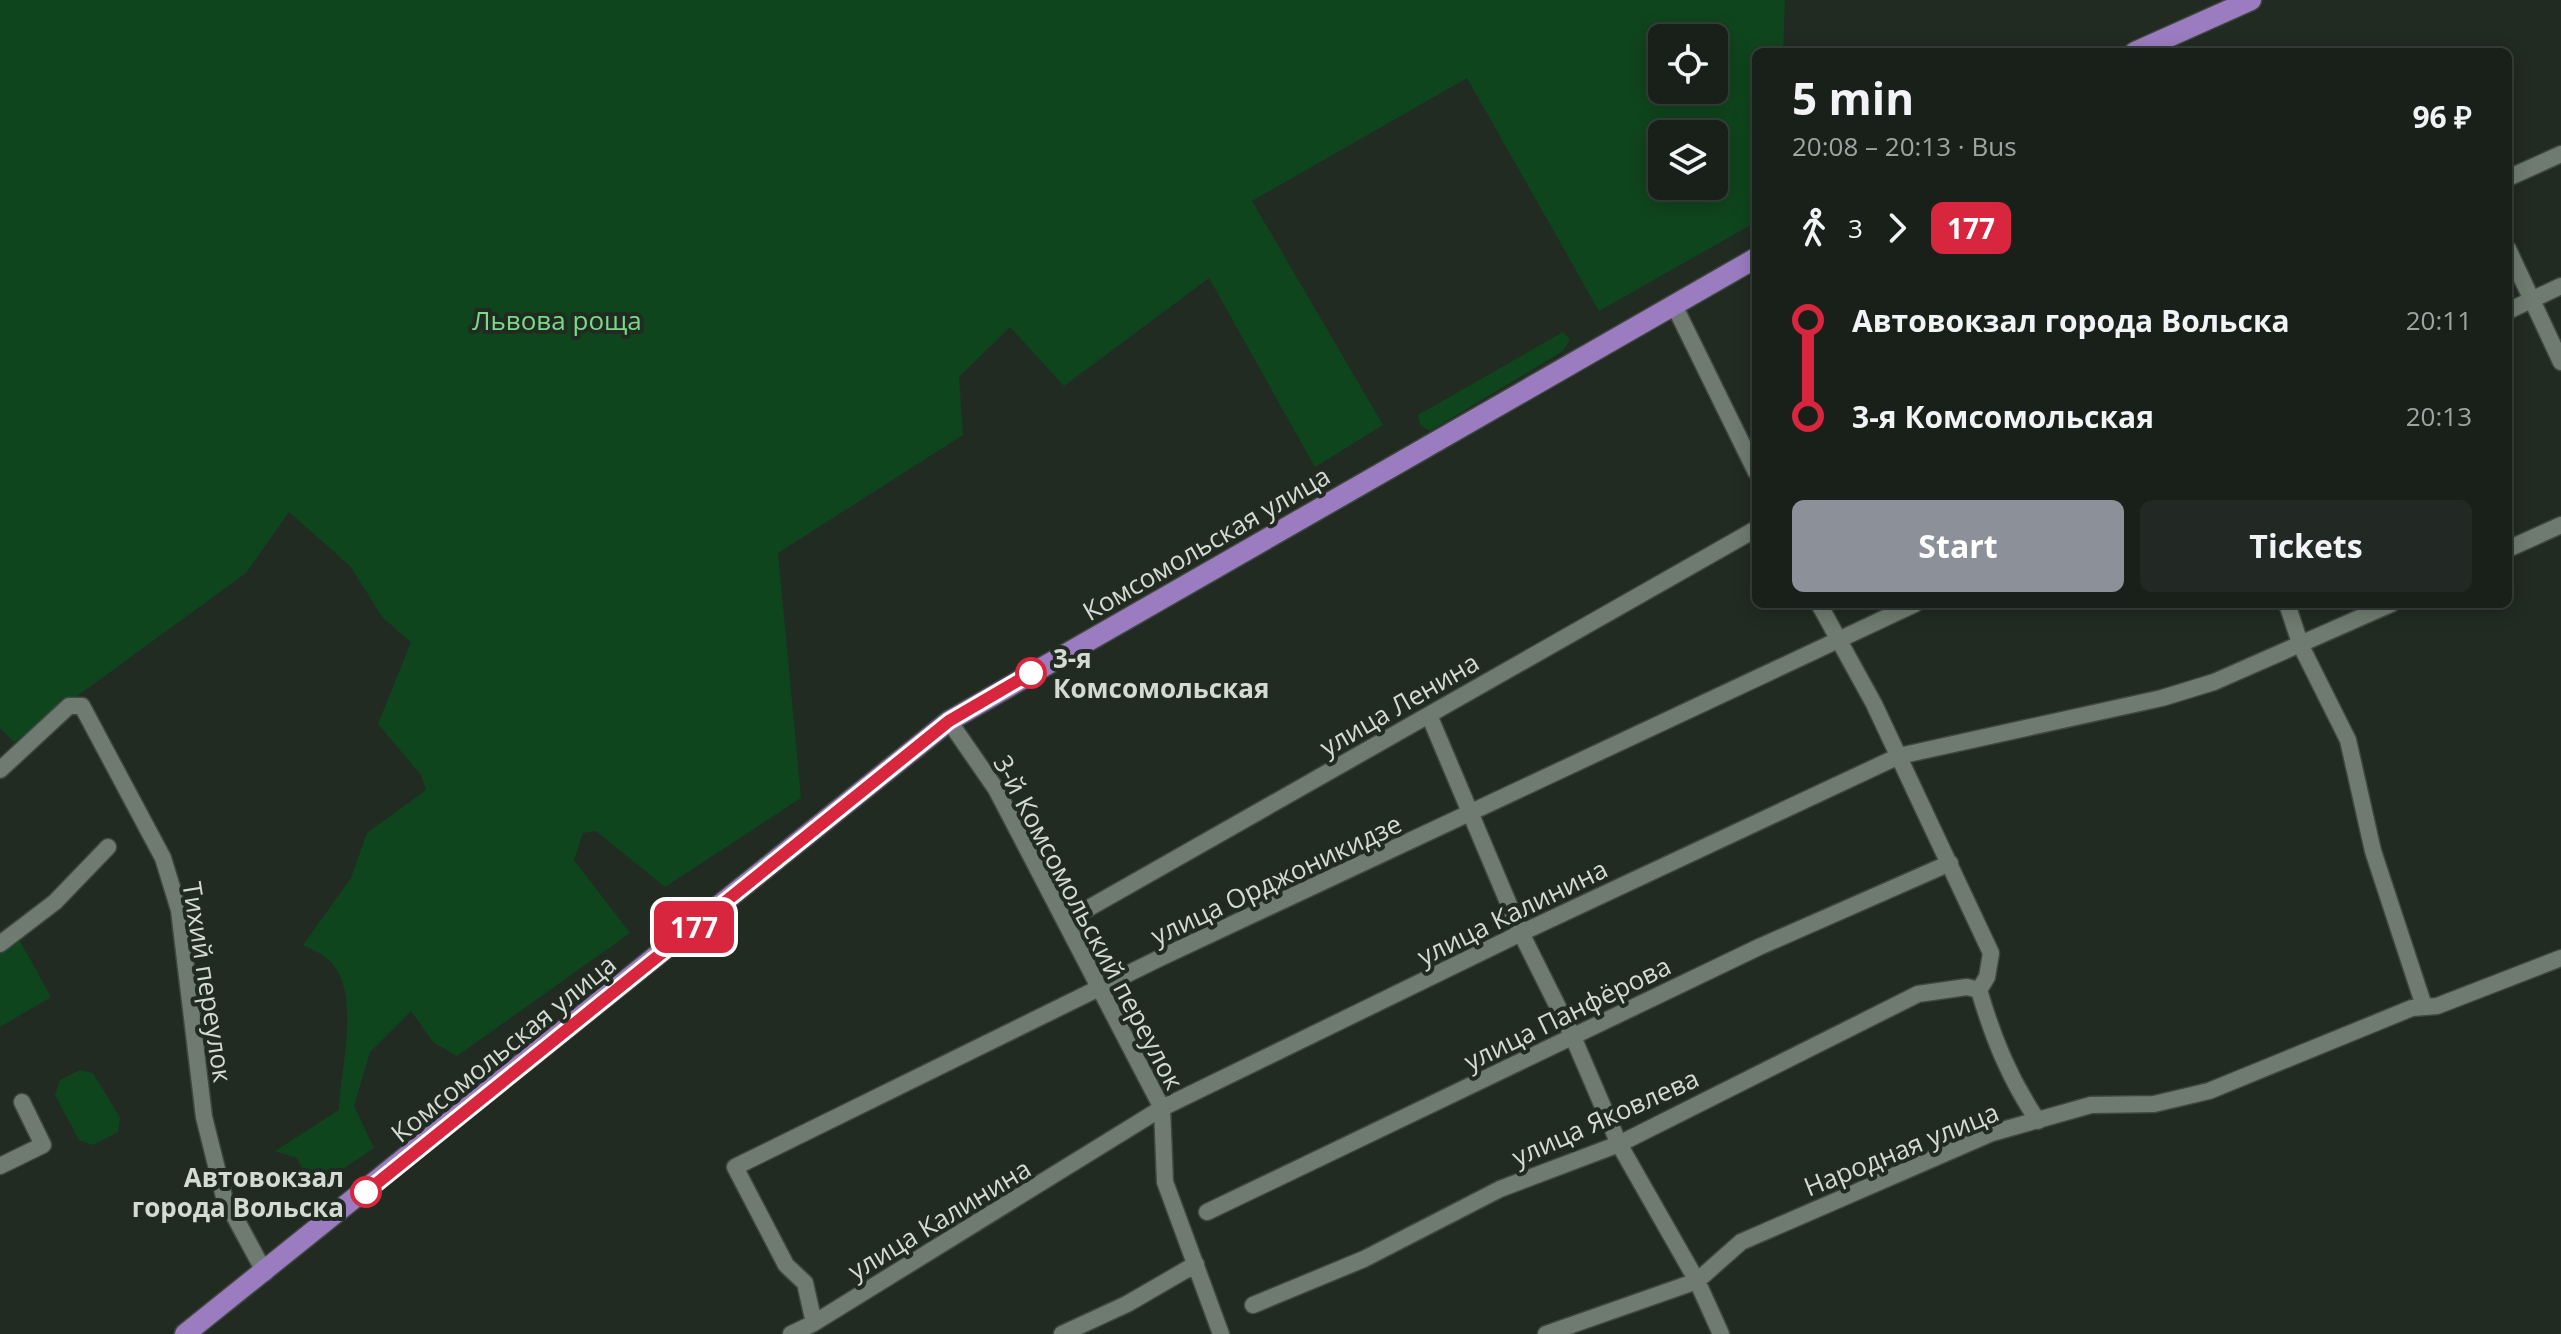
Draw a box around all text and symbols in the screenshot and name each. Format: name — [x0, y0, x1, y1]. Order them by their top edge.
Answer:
map controls — [1648, 24, 1728, 200]
button: locate — [1648, 24, 1728, 104]
text: 5 min — [1792, 68, 1914, 128]
text: 96 ₽ — [2412, 96, 2472, 137]
button: layers — [1648, 120, 1728, 200]
text: 20:08 – 20:13 · Bus — [1792, 128, 2017, 164]
icon: walk — [1792, 206, 1836, 250]
icon: forward — [1875, 206, 1919, 250]
text: 177 — [1947, 209, 1995, 247]
text: 3 — [1848, 210, 1863, 246]
text: Автовокзал города Вольска — [1852, 300, 2290, 341]
park label: Львова роща — [472, 302, 642, 338]
text: 20:11 — [2406, 302, 2472, 338]
text: 3-я Комсомольская — [1852, 396, 2154, 437]
text: 20:13 — [2406, 398, 2472, 434]
street label: Комсомольская улица — [1076, 457, 1336, 629]
button: Start — [1792, 500, 2124, 592]
button: Tickets — [2140, 500, 2472, 592]
place label: 3-я Комсомольская — [1053, 640, 1269, 706]
street label: улица Ленина — [1313, 644, 1485, 764]
marker: 3-я Комсомольская — [1016, 658, 1046, 688]
street label: 3-й Комсомольский переулок — [985, 748, 1193, 1096]
street label: улица Орджоникидзе — [1145, 805, 1407, 953]
street label: улица Калинина — [1411, 850, 1613, 974]
street label: Тихий переулок — [174, 879, 242, 1085]
line badge: 177 — [648, 901, 740, 953]
text: 177 — [670, 908, 718, 946]
street label: Комсомольская улица — [383, 946, 623, 1150]
street label: улица Панфёрова — [1458, 947, 1676, 1079]
street label: улица Яковлева — [1506, 1060, 1704, 1174]
street label: Народная улица — [1798, 1093, 2004, 1205]
street label: улица Калинина — [841, 1150, 1037, 1288]
place label: Автовокзал города Вольска — [132, 1159, 344, 1225]
marker: Автовокзал города Вольска — [351, 1177, 381, 1207]

